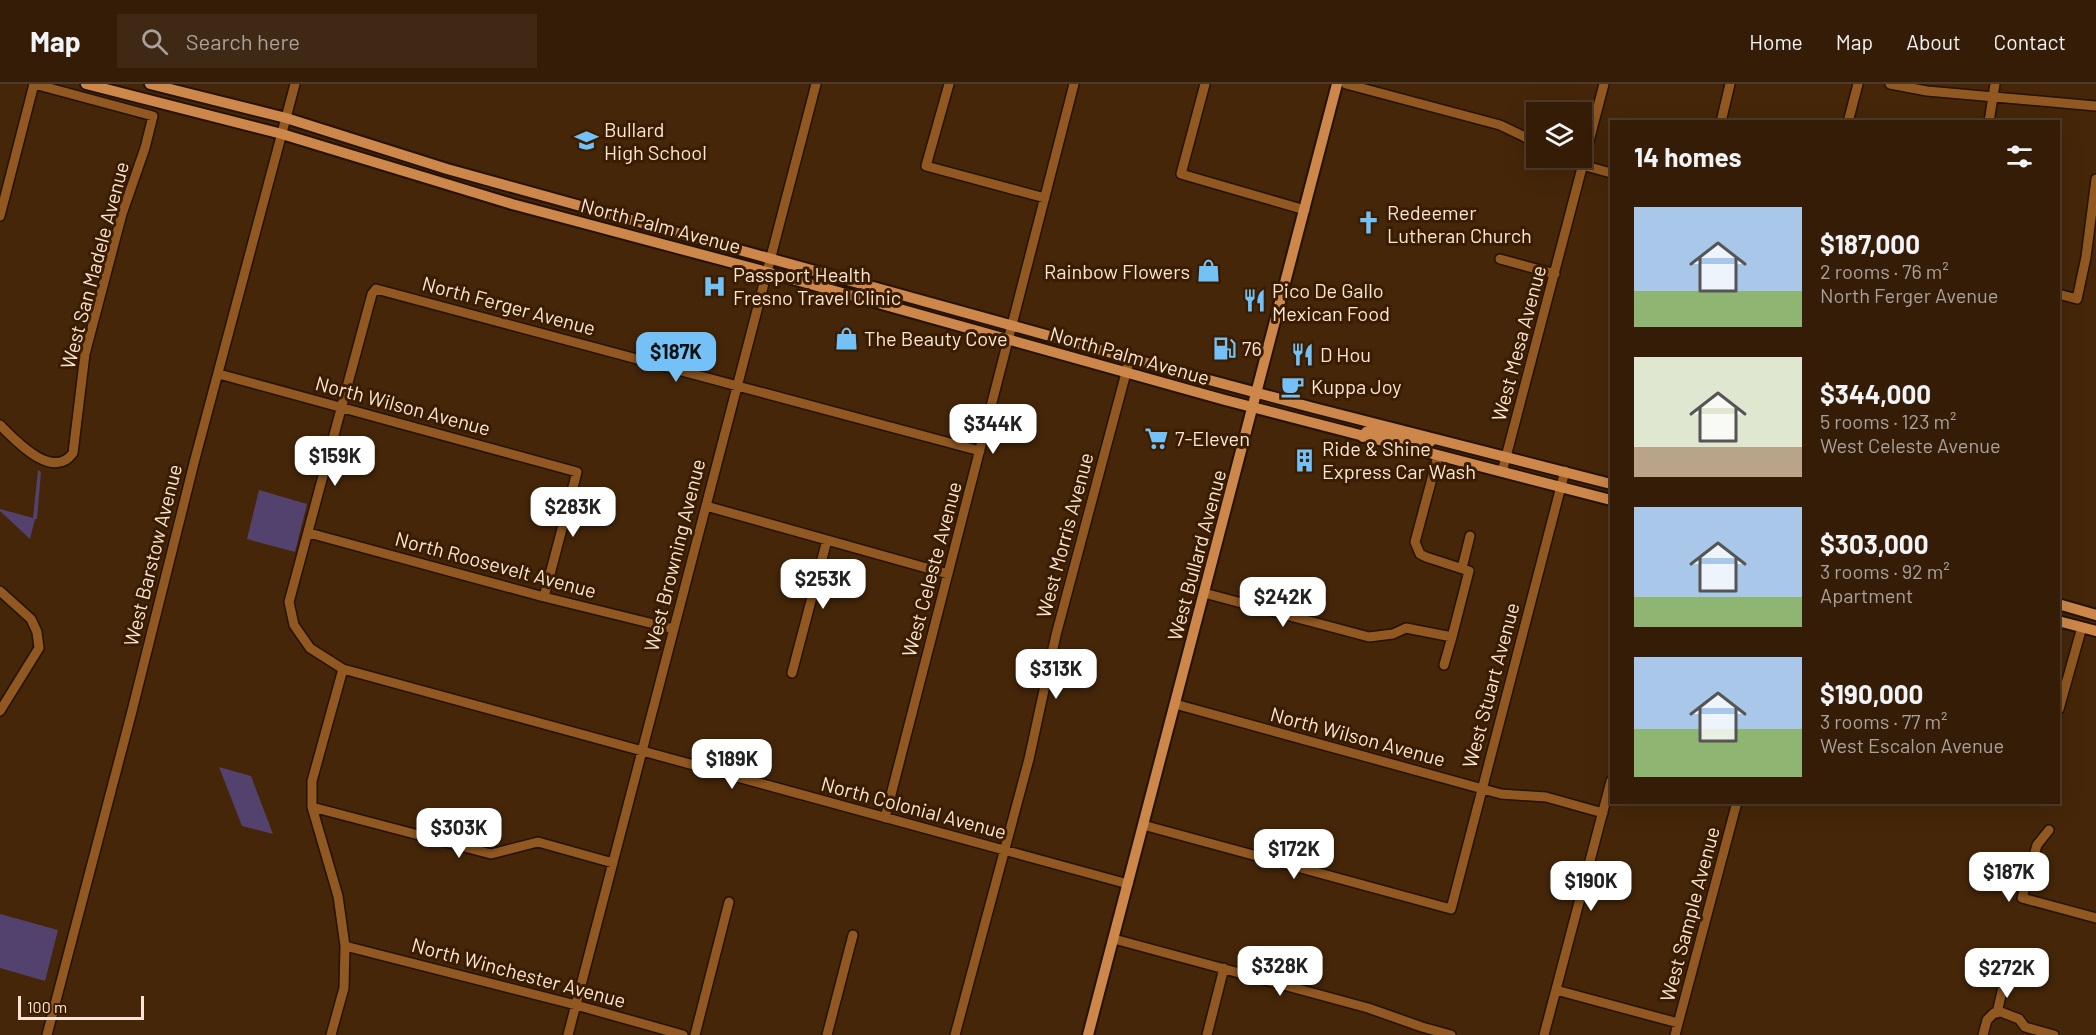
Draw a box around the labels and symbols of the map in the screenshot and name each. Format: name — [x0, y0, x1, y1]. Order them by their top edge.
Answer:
place label: Bullard High School — [604, 117, 707, 164]
school or university icon: Bullard High School — [573, 127, 599, 153]
street label: West San Madele Avenue — [55, 159, 133, 371]
street label: North Palm Avenue — [578, 192, 744, 258]
place label: Redeemer Lutheran Church — [1387, 200, 1532, 247]
church icon: Redeemer Lutheran Church — [1356, 210, 1382, 236]
shop icon: Rainbow Flowers — [1195, 258, 1221, 284]
place label: Rainbow Flowers — [1044, 259, 1190, 283]
place label: Passport Health Fresno Travel Clinic — [733, 262, 901, 309]
street label: West Mesa Avenue — [1486, 263, 1550, 423]
street label: North Ferger Avenue — [420, 270, 598, 340]
hospital icon: Passport Health Fresno Travel Clinic — [702, 273, 728, 299]
place label: Pico De Gallo Mexican Food — [1272, 278, 1390, 325]
restaurant icon: Pico De Gallo Mexican Food — [1241, 288, 1267, 314]
street label: North Palm Avenue — [1048, 321, 1212, 389]
shop icon: The Beauty Cove — [833, 325, 859, 351]
place label: The Beauty Cove — [864, 326, 1008, 350]
pin: $187K — [634, 332, 718, 383]
fuel station icon: 76 — [1211, 335, 1237, 361]
place label: 76 — [1242, 336, 1262, 360]
restaurant icon: D Hou — [1289, 341, 1315, 367]
place label: D Hou — [1320, 342, 1371, 366]
street label: North Wilson Avenue — [313, 370, 493, 440]
cafe icon: Kuppa Joy — [1280, 373, 1306, 399]
place label: Kuppa Joy — [1311, 374, 1402, 398]
pin: $344K — [951, 404, 1035, 455]
supermarket icon: 7-Eleven — [1144, 425, 1170, 451]
place label: 7-Eleven — [1175, 426, 1250, 450]
pin: $159K — [293, 436, 377, 487]
place label: Ride & Shine Express Car Wash — [1322, 436, 1476, 483]
building icon: Ride & Shine Express Car Wash — [1291, 447, 1317, 473]
street label: West Morris Avenue — [1030, 450, 1098, 620]
street label: West Browning Avenue — [638, 456, 710, 654]
street label: West Barstow Avenue — [118, 461, 186, 649]
street label: West Bullard Avenue — [1162, 467, 1230, 643]
street label: West Celeste Avenue — [896, 479, 966, 659]
pin: $283K — [531, 487, 615, 538]
street label: North Roosevelt Avenue — [393, 526, 599, 602]
pin: $253K — [781, 559, 865, 610]
pin: $242K — [1241, 577, 1325, 628]
street label: West Stuart Avenue — [1456, 600, 1524, 770]
pin: $313K — [1014, 649, 1098, 700]
street label: North Wilson Avenue — [1268, 701, 1448, 771]
pin: $189K — [690, 739, 774, 790]
street label: North Colonial Avenue — [819, 771, 1009, 843]
pin: $303K — [417, 808, 501, 859]
street label: West Sample Avenue — [1654, 824, 1724, 1004]
pin: $172K — [1252, 829, 1336, 880]
pin: $187K — [1967, 852, 2051, 903]
pin: $190K — [1549, 861, 1633, 912]
street label: North Winchester Avenue — [409, 932, 629, 1012]
pin: $328K — [1238, 946, 1322, 997]
pin: $272K — [1965, 948, 2049, 999]
scale bar — [18, 993, 144, 1020]

